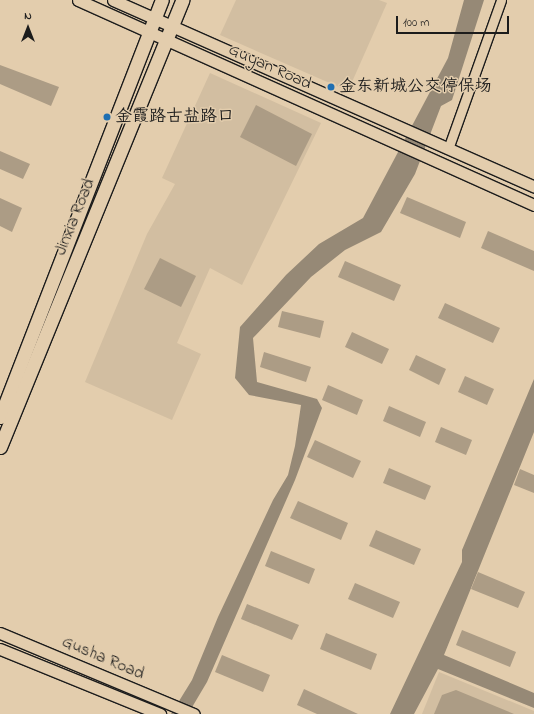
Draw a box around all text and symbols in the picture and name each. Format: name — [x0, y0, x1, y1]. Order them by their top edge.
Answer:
north arrow — [8, 8, 48, 48]
text: N — [24, 8, 32, 24]
scale bar — [398, 8, 511, 34]
text: 100 m — [403, 14, 430, 32]
street label: Guyan Road — [225, 40, 315, 94]
place label: 金东新城公交停保场 — [339, 77, 492, 97]
marker: 金东新城公交停保场 — [326, 82, 336, 92]
place label: 金霞路古盐路口 — [115, 107, 234, 127]
marker: 金霞路古盐路口 — [102, 112, 112, 122]
street label: Jinxia Road — [50, 176, 100, 258]
street label: Gusha Road — [59, 632, 147, 684]

